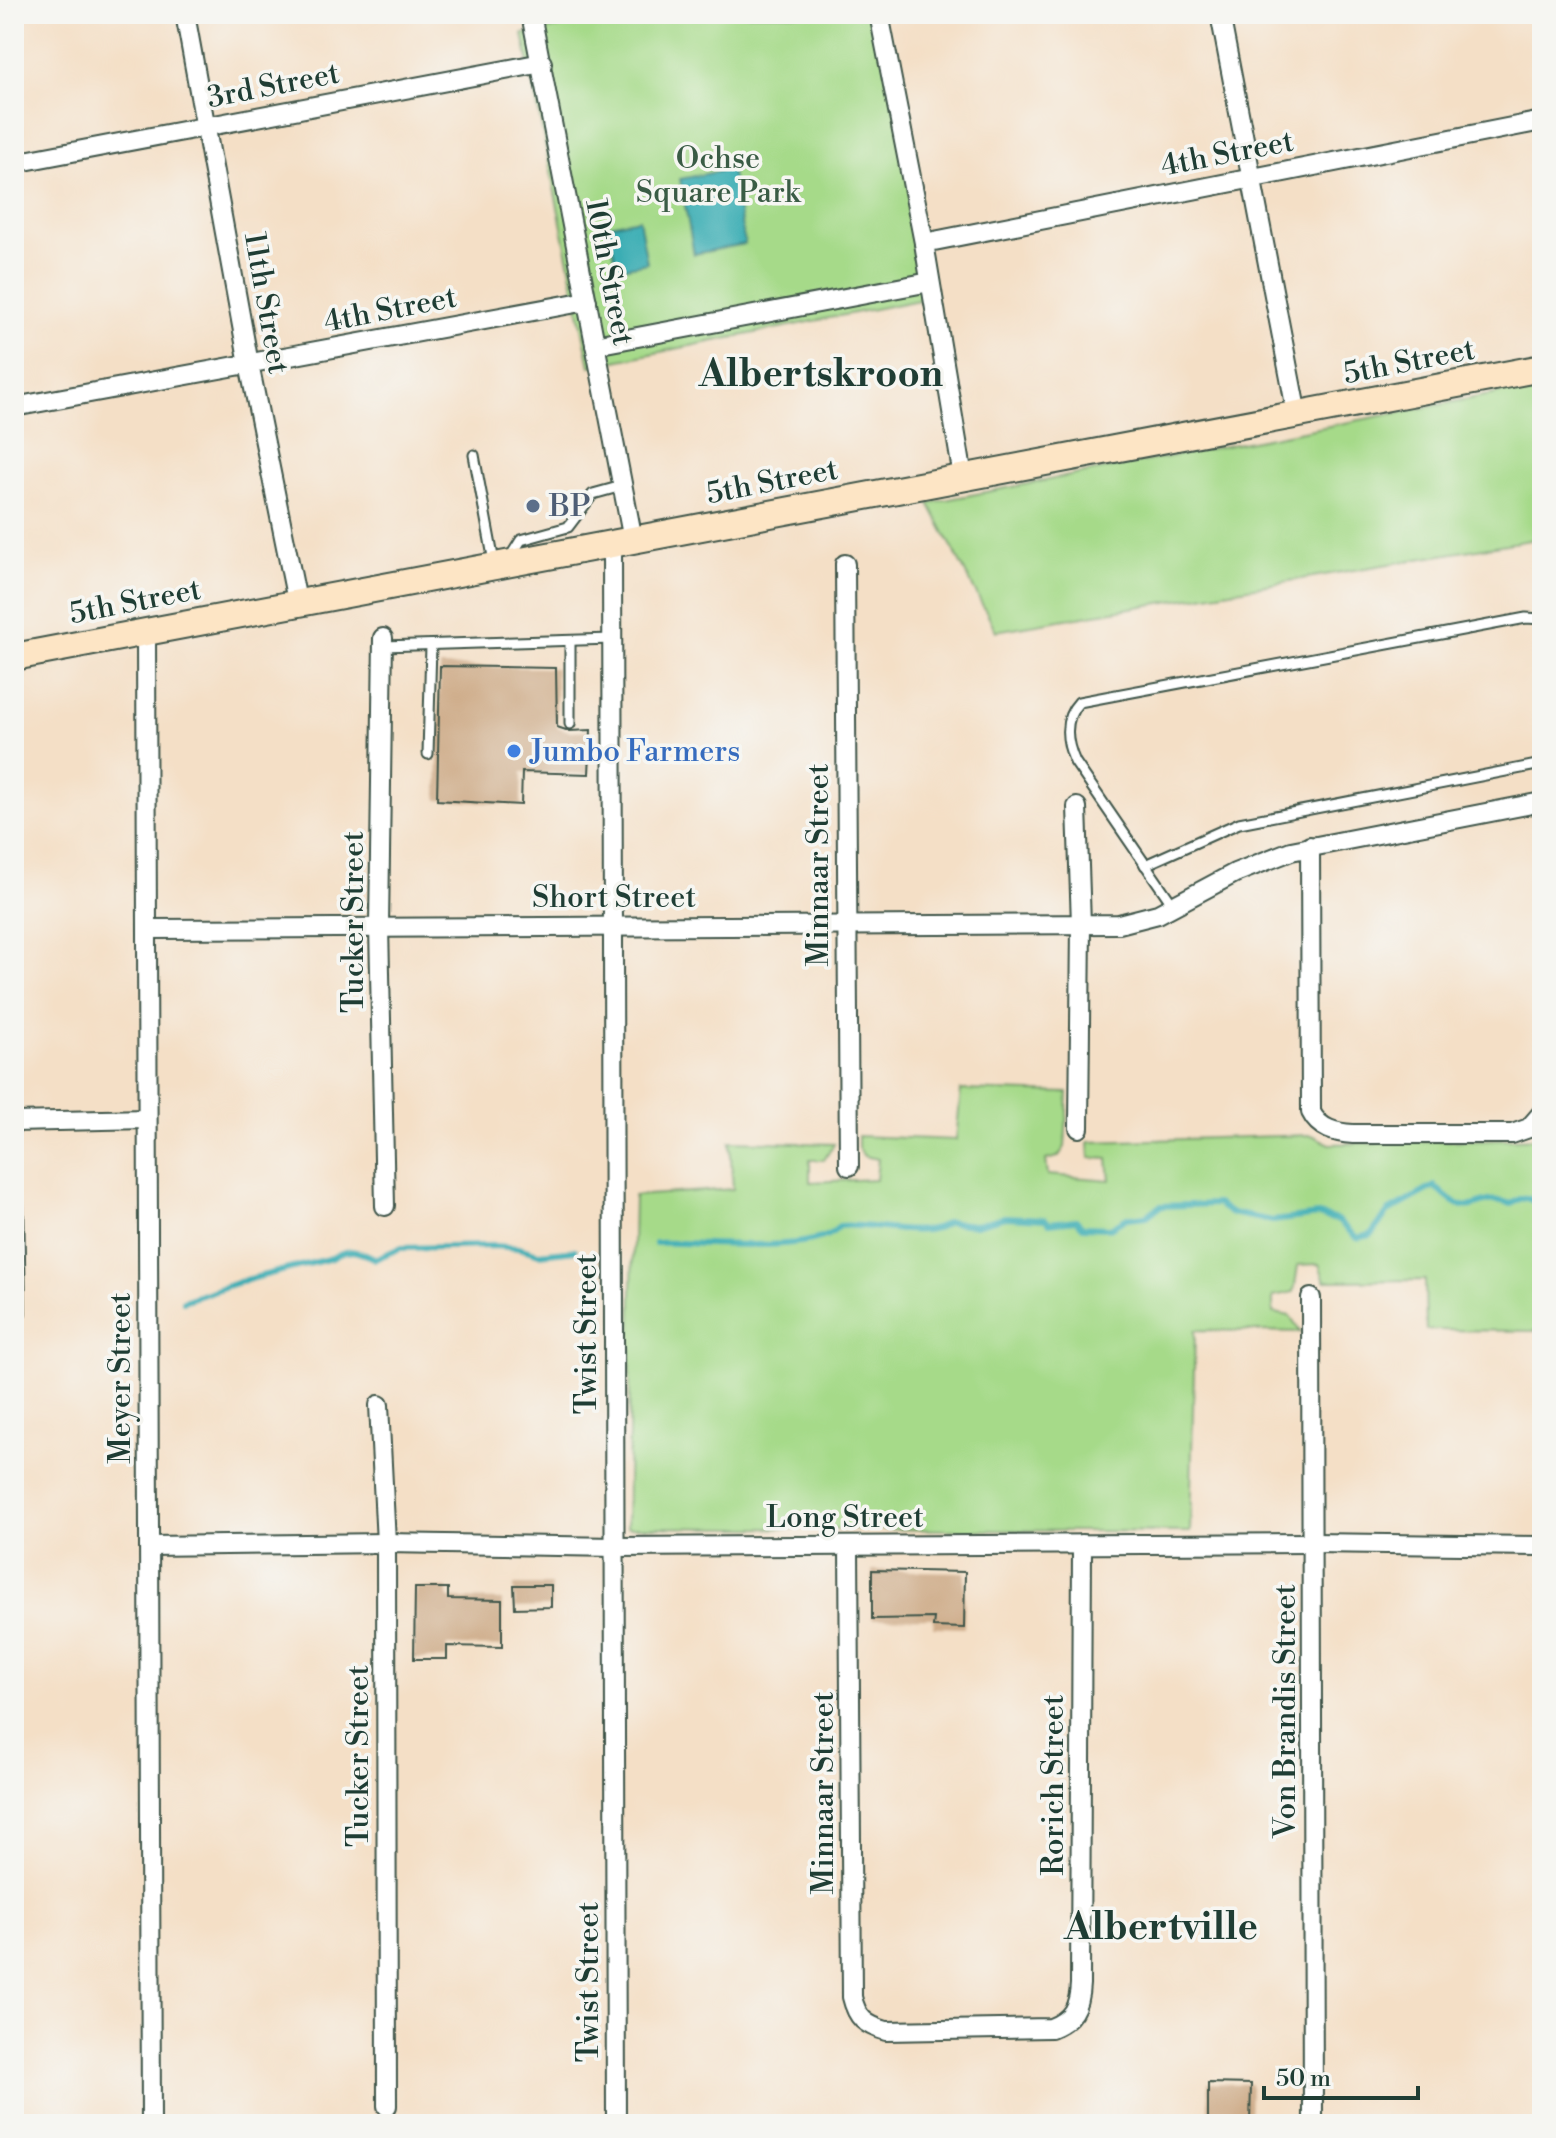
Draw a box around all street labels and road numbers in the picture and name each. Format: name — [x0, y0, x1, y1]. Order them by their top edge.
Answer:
street label: 3rd Street — [204, 54, 343, 117]
street label: 4th Street — [1158, 122, 1297, 185]
street label: 10th Street — [576, 196, 642, 349]
street label: 11th Street — [235, 229, 297, 377]
street label: 4th Street — [321, 278, 460, 341]
street label: 5th Street — [1340, 331, 1478, 393]
street label: 5th Street — [703, 451, 841, 513]
street label: 5th Street — [66, 571, 204, 633]
street label: Minnaar Street — [800, 763, 838, 967]
street label: Tucker Street — [335, 831, 373, 1013]
street label: Short Street — [532, 879, 696, 917]
street label: Twist Street — [568, 1253, 606, 1414]
street label: Meyer Street — [102, 1292, 140, 1464]
street label: Long Street — [766, 1499, 924, 1537]
street label: Von Brandis Street — [1267, 1583, 1305, 1839]
street label: Tucker Street — [340, 1665, 378, 1847]
street label: Minnaar Street — [805, 1691, 843, 1895]
street label: Rorich Street — [1035, 1694, 1073, 1876]
street label: Twist Street — [570, 1901, 608, 2062]

